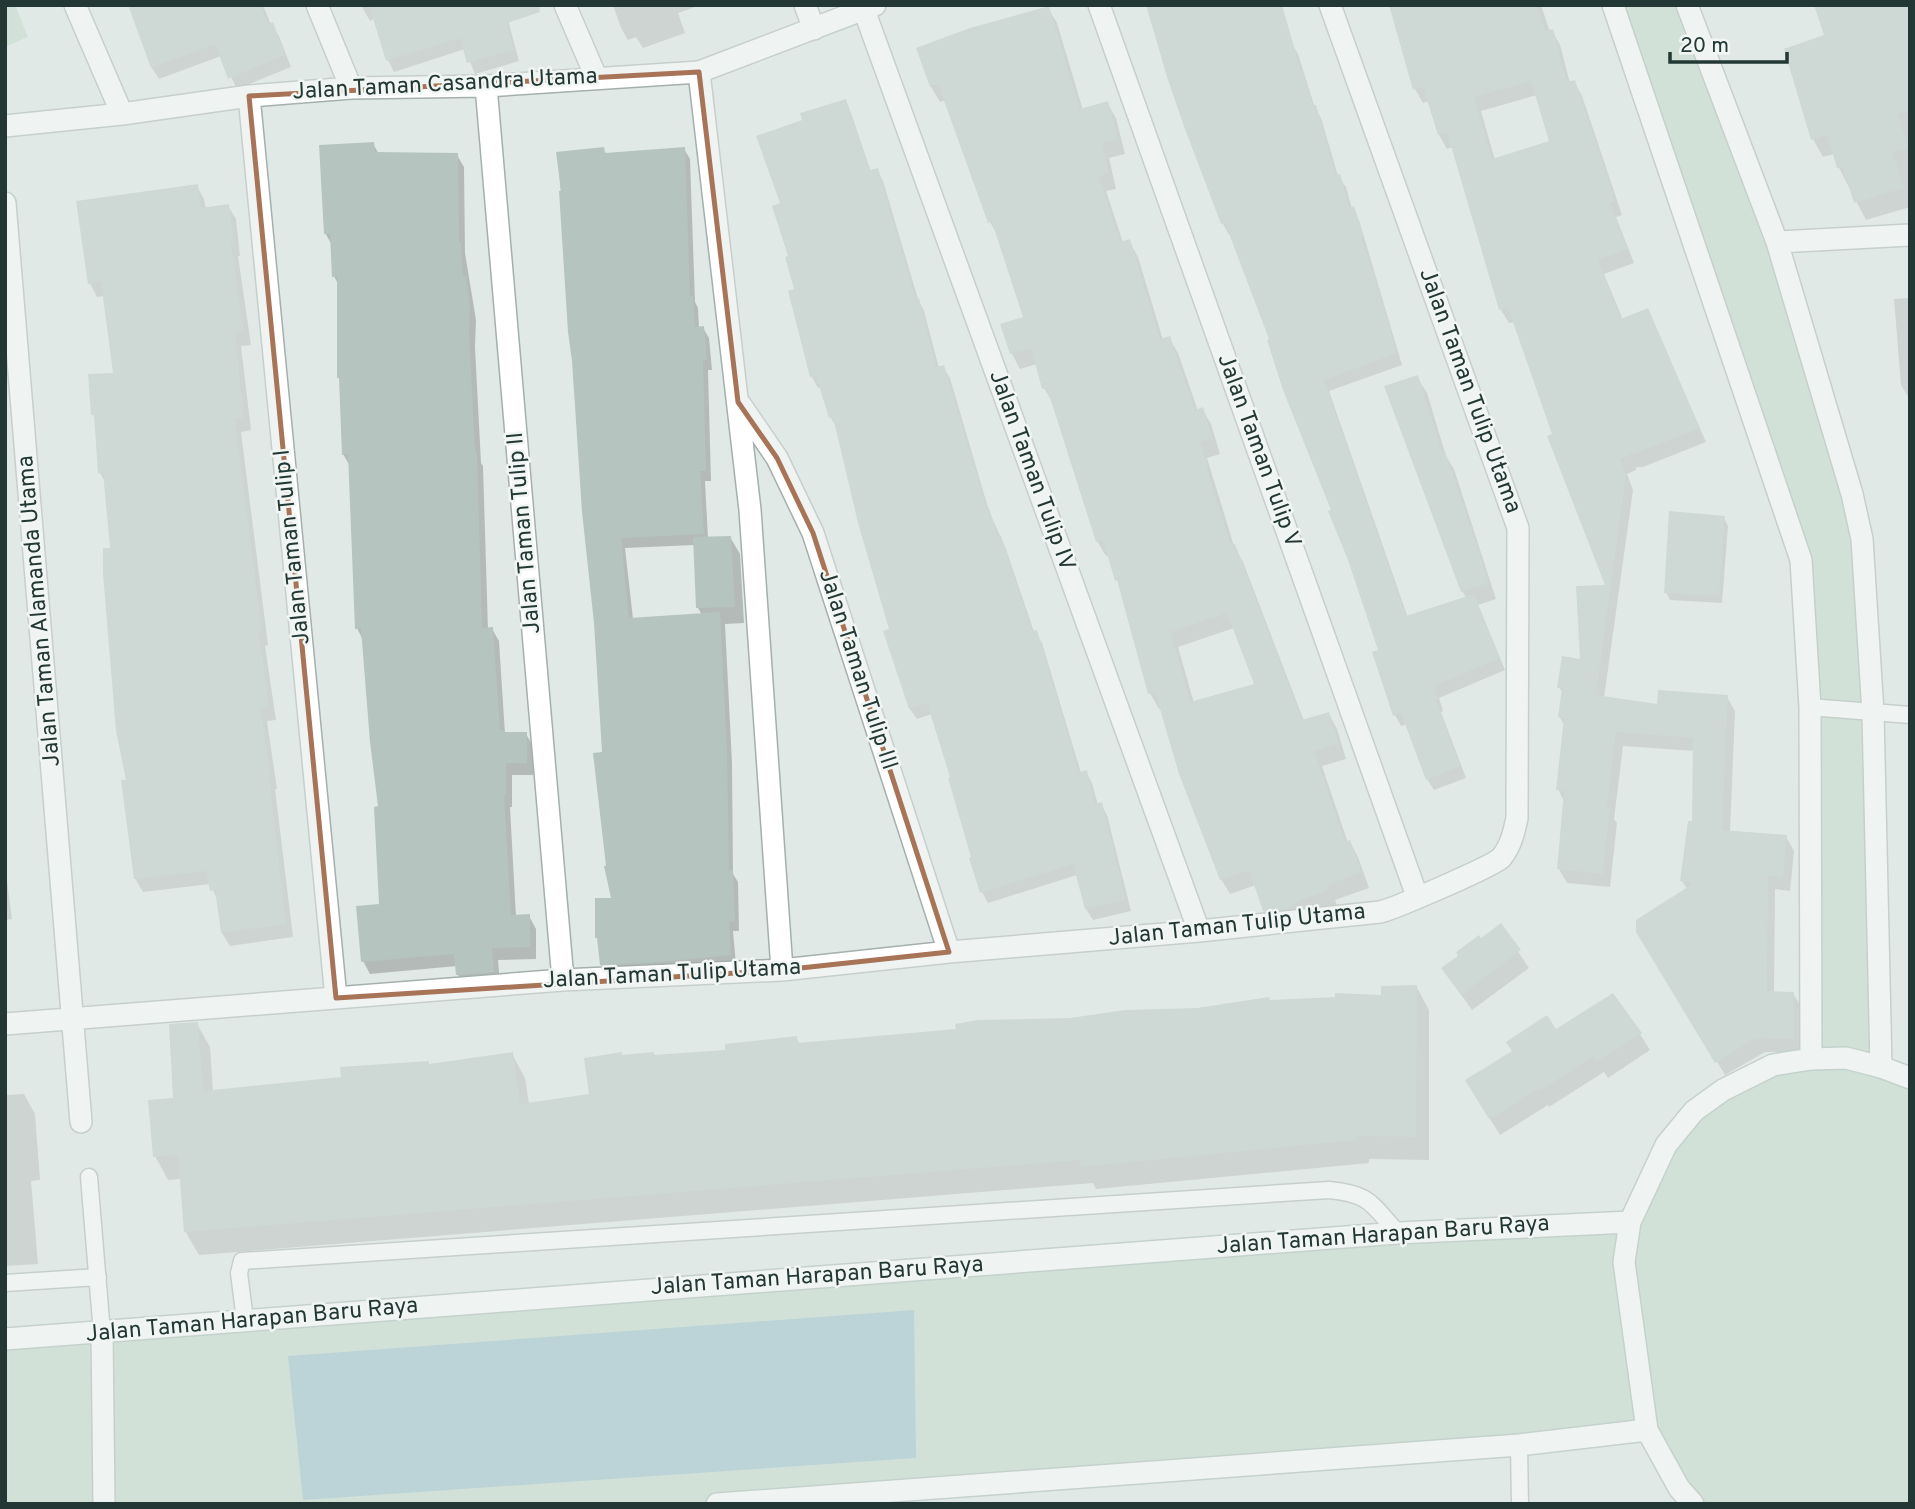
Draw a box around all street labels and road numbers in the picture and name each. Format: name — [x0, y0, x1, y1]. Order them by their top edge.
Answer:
street label: Jalan Taman Casandra Utama — [292, 63, 598, 107]
street label: Jalan Taman Tulip Utama — [1411, 265, 1527, 517]
street label: Jalan Taman Tulip V — [1209, 350, 1307, 552]
street label: Jalan Taman Tulip IV — [981, 367, 1081, 575]
street label: Jalan Taman Tulip II — [502, 431, 548, 635]
street label: Jalan Taman Tulip I — [268, 448, 318, 646]
street label: Jalan Taman Alamanda Utama — [12, 454, 68, 768]
street label: Jalan Taman Tulip III — [811, 566, 903, 774]
street label: Jalan Taman Tulip Utama — [1107, 898, 1367, 954]
street label: Jalan Taman Tulip Utama — [542, 954, 802, 996]
street label: Jalan Taman Harapan Baru Raya — [1216, 1210, 1550, 1262]
street label: Jalan Taman Harapan Baru Raya — [650, 1251, 984, 1303]
street label: Jalan Taman Harapan Baru Raya — [85, 1292, 419, 1350]

